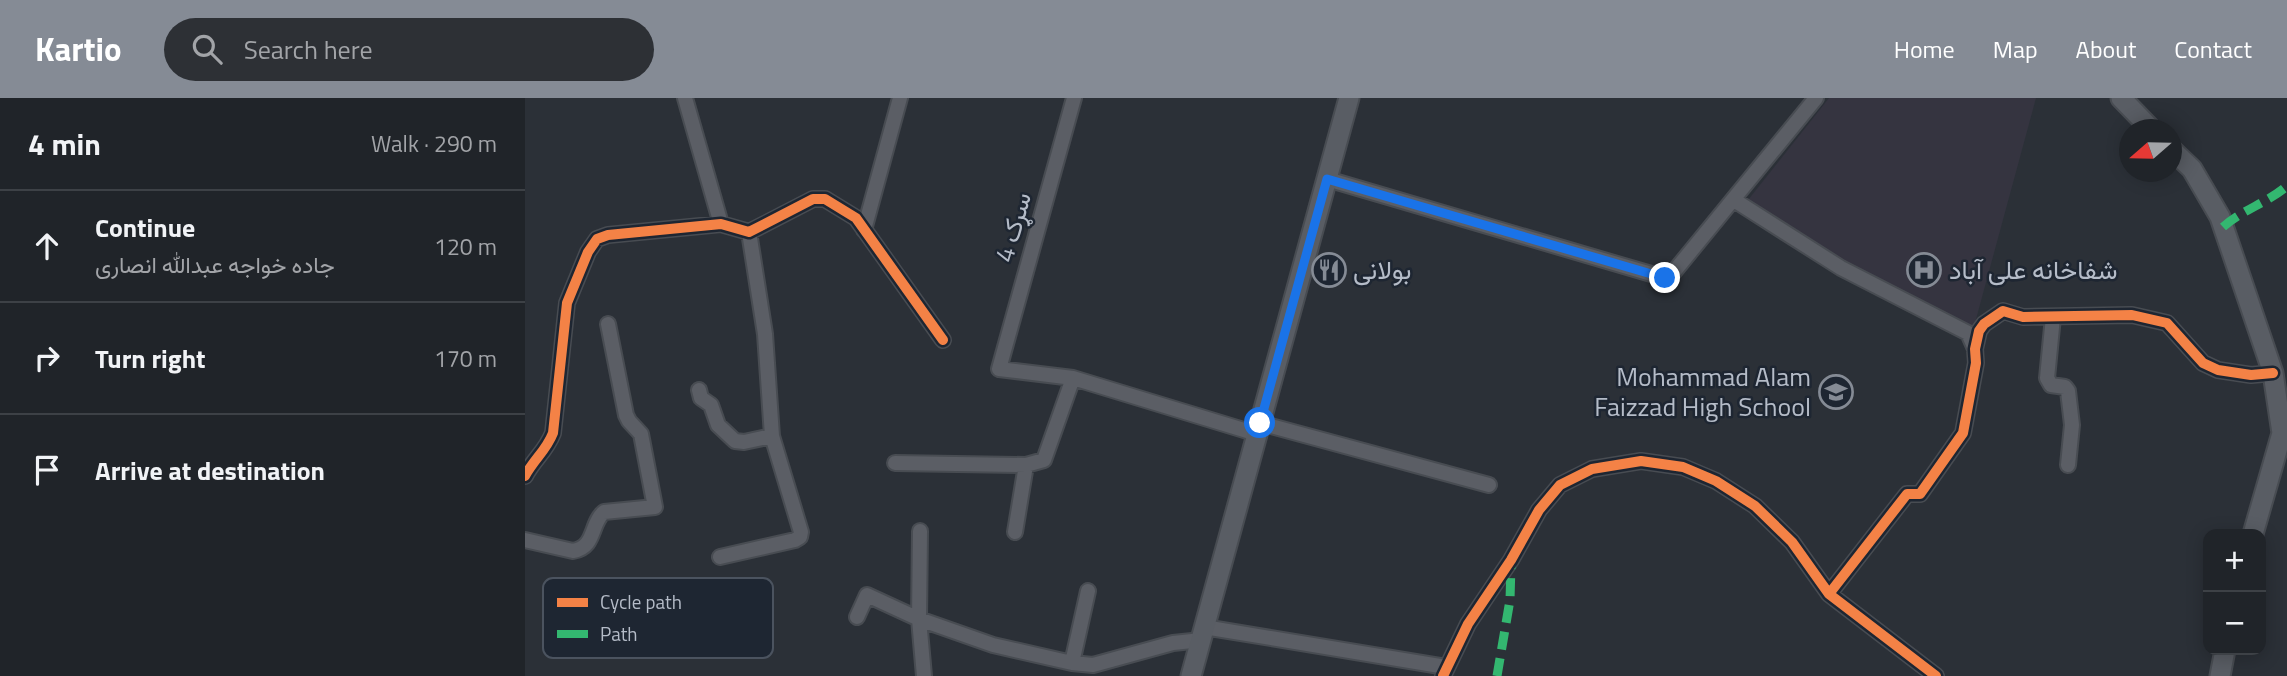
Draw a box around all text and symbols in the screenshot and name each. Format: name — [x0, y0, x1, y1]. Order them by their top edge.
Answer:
search box — [164, 18, 654, 81]
text: Kartio — [35, 24, 122, 74]
icon: search — [188, 30, 226, 68]
text: Search here — [244, 30, 373, 69]
text: Home — [1894, 31, 1955, 67]
text: Map — [1993, 31, 2038, 67]
text: About — [2076, 31, 2136, 67]
text: Contact — [2174, 31, 2252, 67]
north arrow — [2119, 119, 2182, 182]
text: 4 min — [28, 121, 101, 167]
text: Walk · 290 m — [371, 126, 497, 161]
street label: سړک 4 — [984, 187, 1041, 266]
text: Continue — [95, 208, 195, 247]
icon: ahead — [28, 227, 66, 265]
text: 120 m — [434, 229, 497, 264]
text: جاده خواجه عبدالله انصاری — [95, 247, 335, 282]
place label: بولانی — [1353, 250, 1411, 289]
place label: شفاخانه علی آباد — [1949, 250, 2117, 289]
restaurant icon: بولانی — [1310, 251, 1348, 289]
hospital icon: شفاخانه علی آباد — [1905, 251, 1943, 289]
route end — [1649, 262, 1680, 293]
icon: right — [28, 339, 66, 377]
text: Turn right — [95, 339, 206, 378]
text: 170 m — [434, 341, 497, 376]
place label: Mohammad Alam Faizzad High School — [1594, 357, 1811, 426]
school or university icon: Mohammad Alam Faizzad High School — [1817, 373, 1855, 411]
route start — [1244, 407, 1275, 438]
icon: arrive — [28, 451, 66, 489]
text: Arrive at destination — [95, 451, 325, 490]
map controls — [2203, 529, 2266, 655]
button: + — [2203, 529, 2266, 592]
legend — [543, 578, 773, 658]
text: Cycle path — [600, 587, 682, 616]
button: − — [2203, 592, 2266, 655]
text: Path — [600, 619, 638, 648]

